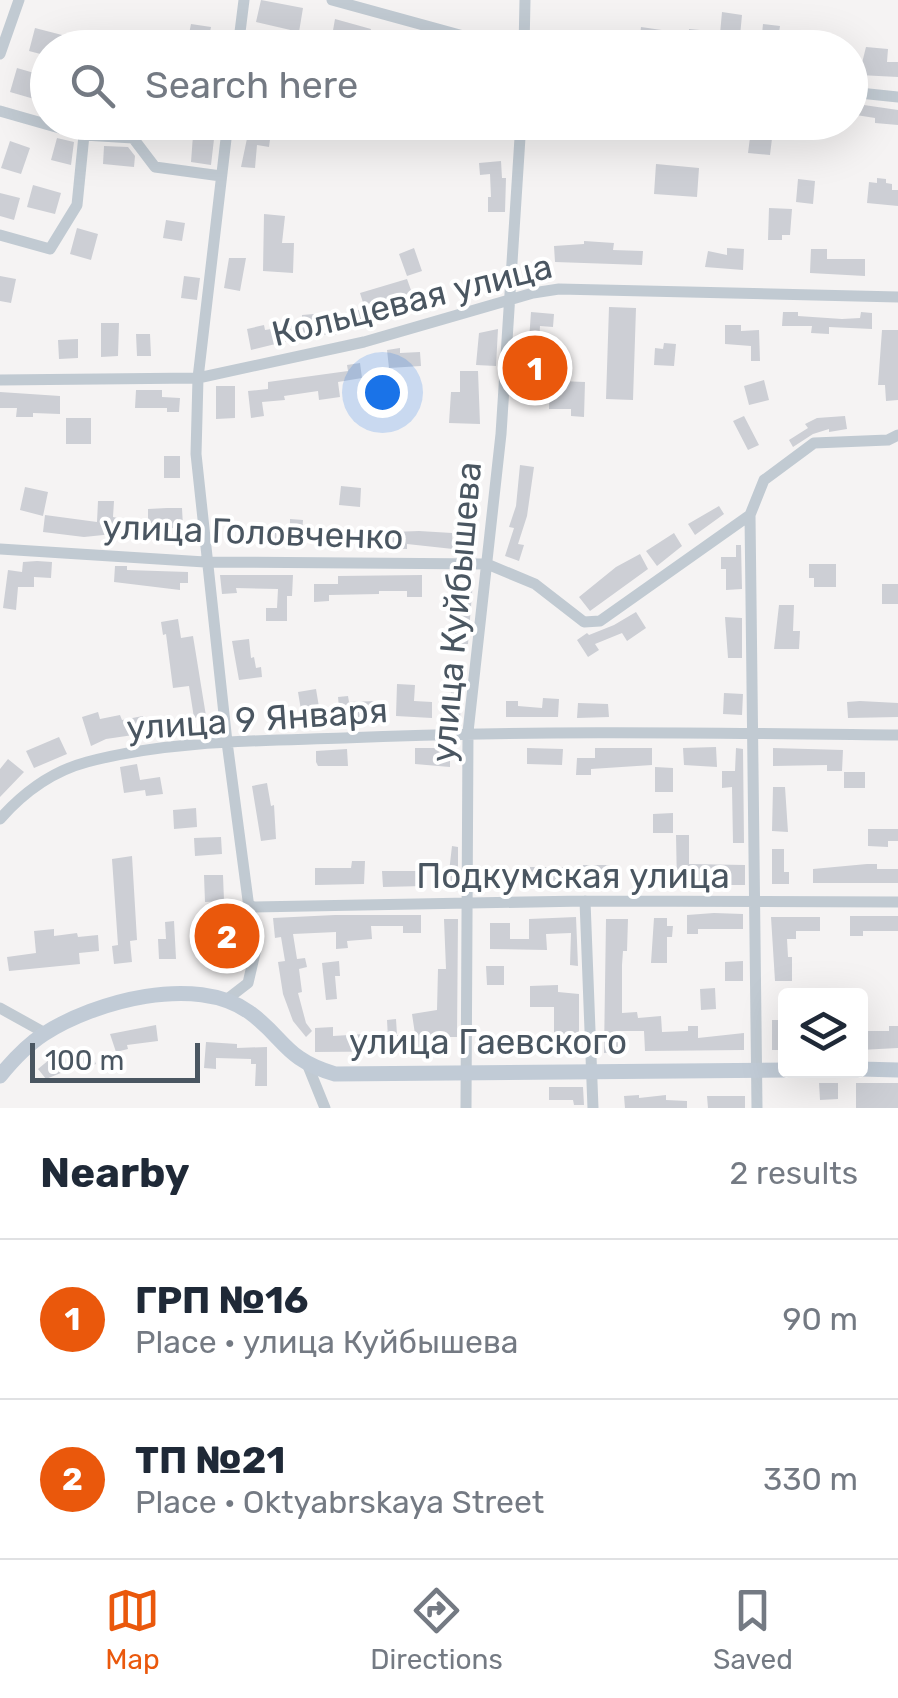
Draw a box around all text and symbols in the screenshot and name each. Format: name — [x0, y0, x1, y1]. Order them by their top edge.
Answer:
search box — [30, 30, 868, 140]
icon: search — [65, 58, 120, 113]
text: Search here — [145, 62, 358, 108]
street label: Кольцевая улица — [267, 245, 557, 355]
pin: 1 — [502, 330, 568, 406]
your location — [357, 367, 408, 418]
street label: улица Куйбышева — [422, 460, 490, 764]
street label: улица Головченко — [102, 506, 404, 558]
street label: улица 9 Января — [125, 689, 389, 749]
street label: Подкумская улица — [416, 855, 730, 897]
pin: 2 — [194, 898, 260, 974]
map controls — [778, 988, 868, 1078]
button: layers — [778, 988, 868, 1078]
street label: улица Гаевского — [349, 1021, 627, 1063]
scale bar — [30, 1038, 200, 1082]
text: 100 m — [45, 1044, 124, 1077]
text: Nearby — [40, 1148, 190, 1198]
text: 2 results — [729, 1154, 858, 1192]
text: ГРП №16 — [135, 1277, 309, 1323]
text: 1 — [65, 1300, 80, 1338]
text: 90 m — [782, 1300, 858, 1338]
text: Place · улица Куйбышева — [135, 1323, 519, 1361]
text: ТП №21 — [135, 1437, 285, 1483]
text: 2 — [62, 1460, 83, 1498]
text: 330 m — [763, 1460, 858, 1498]
text: Place · Oktyabrskaya Street — [135, 1483, 544, 1521]
tab: Map — [105, 1583, 160, 1676]
tab: Directions — [370, 1583, 503, 1676]
tab: Saved — [713, 1583, 793, 1676]

